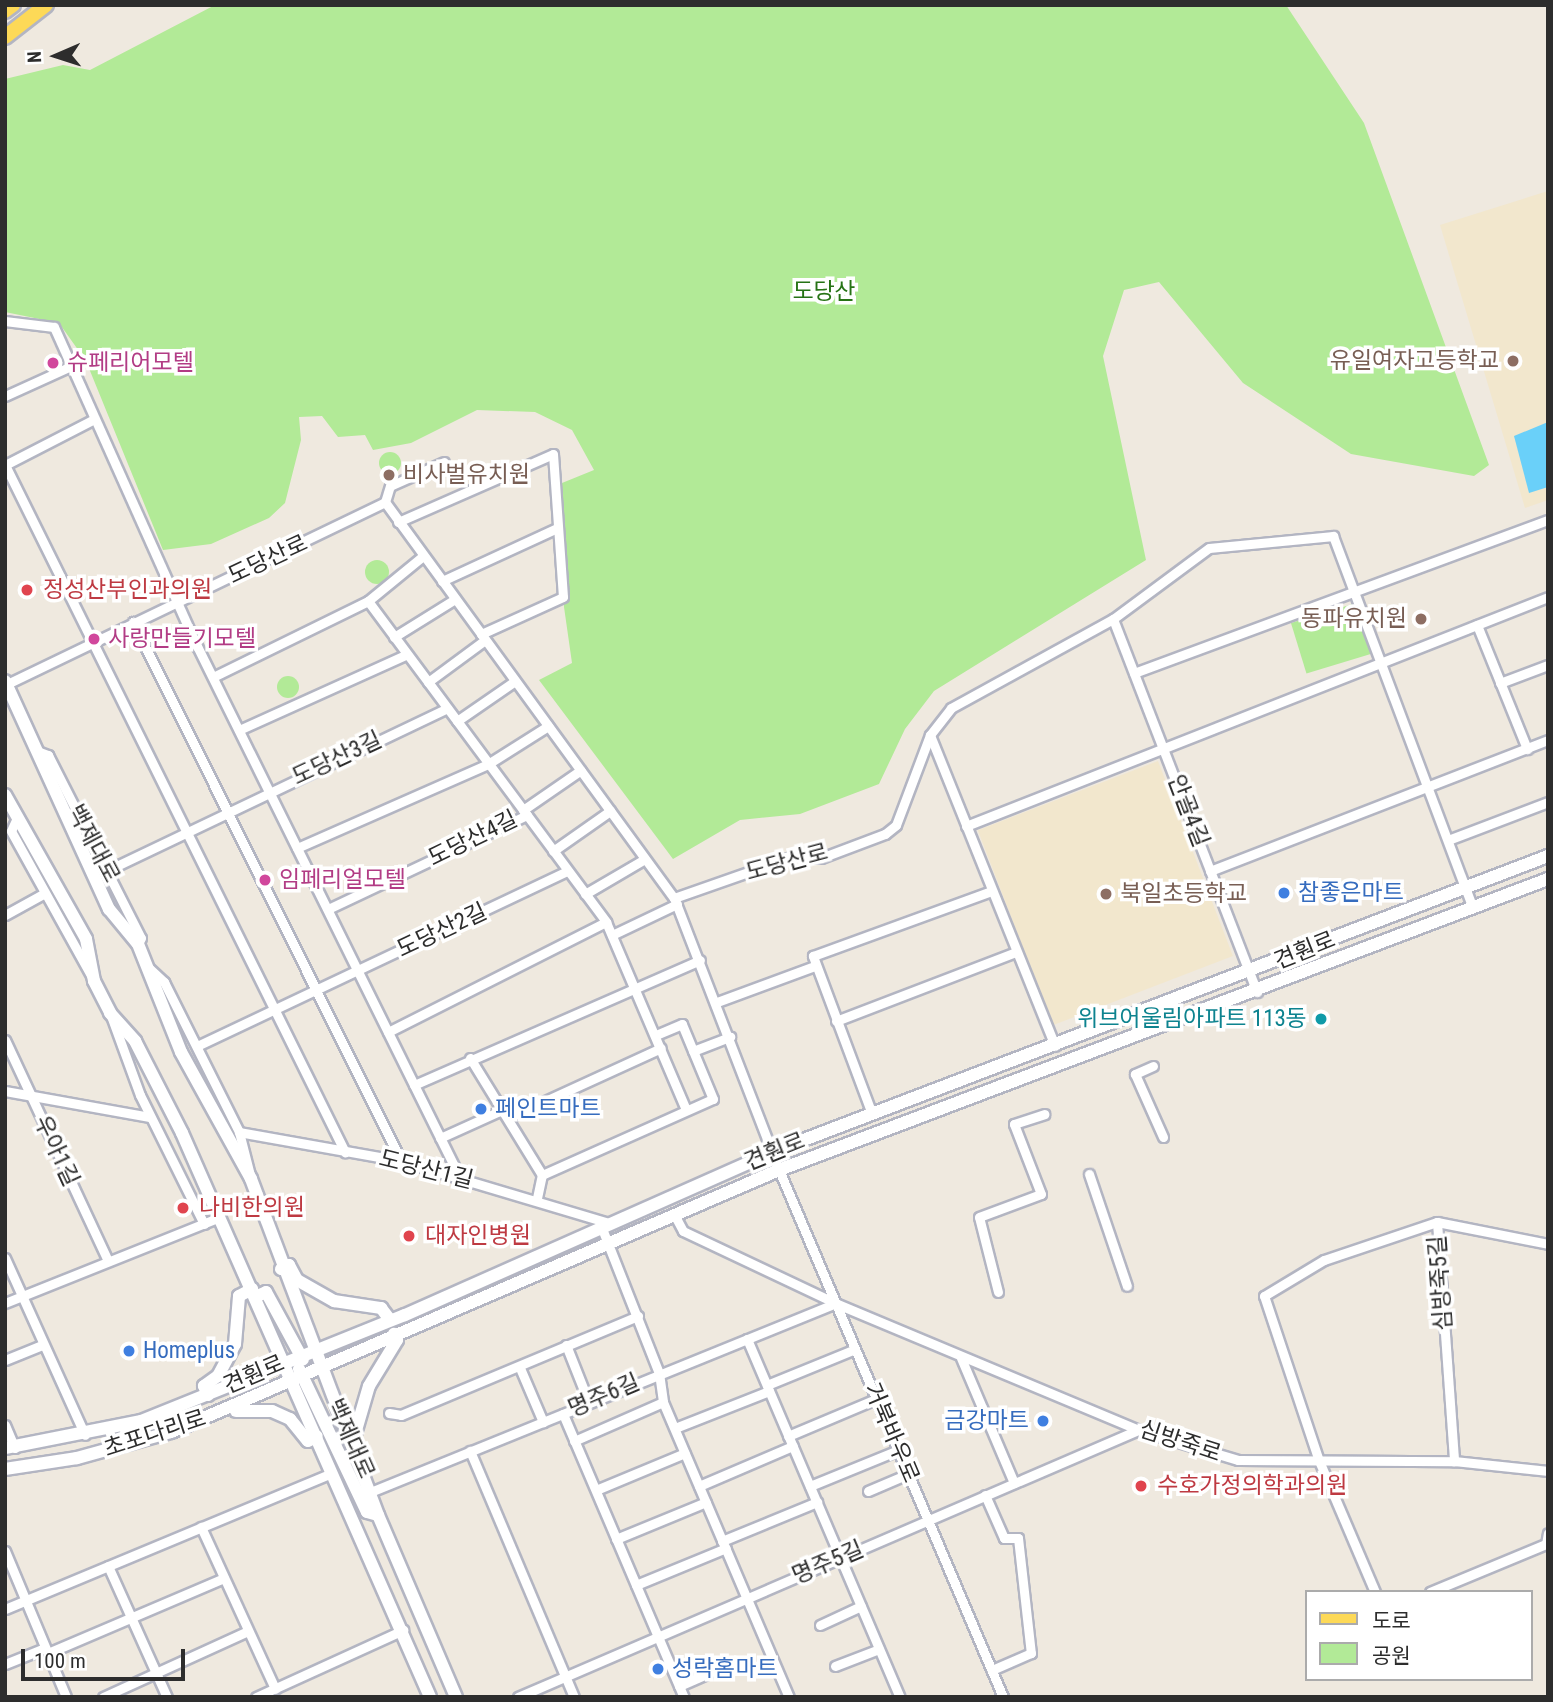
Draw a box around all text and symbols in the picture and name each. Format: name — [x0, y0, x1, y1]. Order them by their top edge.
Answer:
north arrow — [21, 21, 91, 91]
text: N — [23, 51, 46, 64]
park label: 도당산 — [792, 278, 856, 306]
place label: 유일여자고등학교 — [1330, 347, 1499, 375]
place label: 슈페리어모텔 — [67, 349, 194, 377]
marker: 유일여자고등학교 — [1505, 353, 1521, 369]
marker: 슈페리어모텔 — [45, 355, 61, 371]
place label: 비사벌유치원 — [403, 461, 530, 489]
marker: 비사벌유치원 — [381, 467, 397, 483]
street label: 도당산로 — [224, 530, 312, 590]
place label: 정성산부인과의원 — [43, 576, 212, 604]
marker: 정성산부인과의원 — [17, 580, 37, 600]
place label: 동파유치원 — [1301, 605, 1407, 633]
marker: 동파유치원 — [1413, 611, 1429, 627]
place label: 사랑만들기모텔 — [108, 625, 256, 653]
marker: 사랑만들기모텔 — [86, 631, 102, 647]
street label: 도당산3길 — [288, 726, 386, 792]
street label: 안골4길 — [1162, 771, 1214, 851]
street label: 백제대로 — [61, 800, 125, 888]
street label: 도당산4길 — [424, 806, 522, 872]
street label: 도당산로 — [743, 839, 831, 887]
place label: 임페리얼모텔 — [279, 866, 406, 894]
marker: 임페리얼모텔 — [257, 872, 273, 888]
place label: 참좋은마트 — [1298, 879, 1404, 907]
place label: 북일초등학교 — [1120, 880, 1247, 908]
marker: 참좋은마트 — [1276, 885, 1292, 901]
marker: 북일초등학교 — [1098, 886, 1114, 902]
street label: 도당산2길 — [393, 898, 491, 964]
street label: 견훤로 — [1270, 926, 1340, 976]
place label: 위브어울림아파트 113동 — [1077, 1005, 1307, 1033]
marker: 위브어울림아파트 113동 — [1313, 1011, 1329, 1027]
place label: 페인트마트 — [495, 1095, 601, 1123]
marker: 페인트마트 — [473, 1101, 489, 1117]
street label: 우아1길 — [28, 1111, 84, 1191]
street label: 견훤로 — [740, 1127, 810, 1177]
street label: 도당산1길 — [376, 1145, 476, 1195]
place label: 나비한의원 — [199, 1194, 305, 1222]
marker: 나비한의원 — [173, 1198, 193, 1218]
place label: 대자인병원 — [425, 1222, 531, 1250]
marker: 대자인병원 — [399, 1226, 419, 1246]
street label: 심방죽5길 — [1424, 1234, 1458, 1332]
place label: Homeplus — [143, 1337, 235, 1365]
marker: Homeplus — [121, 1343, 137, 1359]
street label: 견훤로 — [219, 1350, 289, 1400]
street label: 명주6길 — [564, 1369, 644, 1423]
street label: 거북바우로 — [858, 1379, 924, 1487]
street label: 백제대로 — [320, 1395, 380, 1483]
street label: 초포다리로 — [100, 1405, 210, 1463]
place label: 금강마트 — [944, 1407, 1029, 1435]
marker: 금강마트 — [1035, 1413, 1051, 1429]
street label: 심방죽로 — [1135, 1416, 1225, 1468]
place label: 수호가정의학과의원 — [1157, 1472, 1347, 1500]
marker: 수호가정의학과의원 — [1131, 1476, 1151, 1496]
street label: 명주5길 — [788, 1536, 868, 1590]
legend — [1304, 1590, 1532, 1681]
text: 도로 — [1372, 1609, 1411, 1633]
scale bar — [24, 1636, 189, 1680]
text: 공원 — [1372, 1644, 1411, 1668]
text: 100 m — [34, 1649, 86, 1673]
place label: 성락홈마트 — [672, 1655, 778, 1683]
marker: 성락홈마트 — [650, 1661, 666, 1677]

